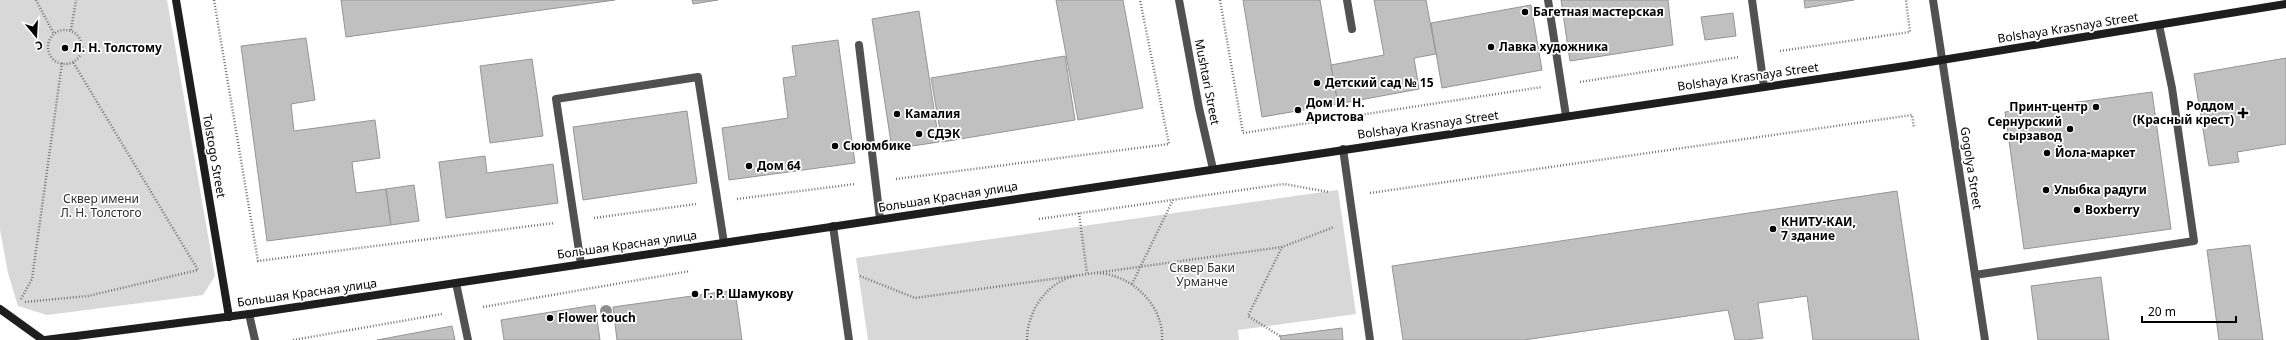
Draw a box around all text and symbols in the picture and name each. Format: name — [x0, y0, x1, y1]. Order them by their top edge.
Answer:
place label: Багетная мастерская — [1533, 3, 1664, 20]
marker: Багетная мастерская — [1520, 7, 1530, 17]
street label: Bolshaya Krasnaya Street — [1996, 8, 2140, 47]
north arrow — [16, 16, 56, 56]
street label: Mushtari Street — [1191, 37, 1224, 127]
text: С — [34, 38, 45, 54]
place label: Лавка художника — [1499, 38, 1608, 55]
place label: Л. Н. Толстому — [73, 39, 162, 56]
marker: Лавка художника — [1486, 42, 1496, 52]
marker: Л. Н. Толстому — [60, 43, 70, 53]
street label: Bolshaya Krasnaya Street — [1676, 58, 1820, 95]
place label: Детский сад № 15 — [1325, 74, 1434, 91]
marker: Детский сад № 15 — [1312, 78, 1322, 88]
place label: Дом И. Н. Аристова — [1306, 94, 1365, 125]
place label: Роддом (Красный крест) — [2133, 97, 2234, 128]
place label: Принт-центр — [2009, 98, 2088, 115]
marker: Принт-центр — [2091, 102, 2101, 112]
place label: Камалия — [905, 105, 960, 122]
marker: Дом И. Н. Аристова — [1293, 105, 1303, 115]
street label: Bolshaya Krasnaya Street — [1356, 106, 1500, 143]
marker: Роддом (Красный крест) — [2237, 107, 2249, 119]
marker: Камалия — [892, 109, 902, 119]
street label: Tolstogo Street — [199, 113, 230, 200]
place label: Сернурский сырзавод — [1987, 113, 2062, 144]
marker: Сернурский сырзавод — [2065, 124, 2075, 134]
place label: СДЭК — [927, 125, 961, 142]
street label: Gogolya Street — [1957, 125, 1987, 211]
marker: СДЭК — [914, 129, 924, 139]
place label: Сююмбике — [843, 137, 911, 154]
marker: Сююмбике — [830, 141, 840, 151]
place label: Йола-маркет — [2055, 144, 2135, 161]
marker: Йола-маркет — [2042, 148, 2052, 158]
place label: Дом 64 — [757, 157, 801, 174]
marker: Дом 64 — [744, 161, 754, 171]
street label: Большая Красная улица — [877, 177, 1019, 216]
place label: Улыбка радуги — [2054, 181, 2147, 198]
marker: Улыбка радуги — [2041, 185, 2051, 195]
park label: Сквер имени Л. Н. Толстого — [60, 190, 142, 221]
place label: Boxberry — [2085, 201, 2140, 218]
marker: Boxberry — [2072, 205, 2082, 215]
place label: КНИТУ-КАИ, 7 здание — [1781, 213, 1856, 244]
marker: КНИТУ-КАИ, 7 здание — [1768, 224, 1778, 234]
street label: Большая Красная улица — [556, 226, 698, 263]
park label: Сквер Баки Урманче — [1169, 259, 1235, 290]
street label: Большая Красная улица — [236, 274, 378, 311]
place label: Г. Р. Шамукову — [703, 285, 794, 302]
marker: Г. Р. Шамукову — [690, 289, 700, 299]
scale bar — [2142, 298, 2236, 324]
text: 20 m — [2148, 303, 2176, 320]
place label: Flower touch — [558, 309, 636, 326]
marker: Flower touch — [545, 313, 555, 323]

